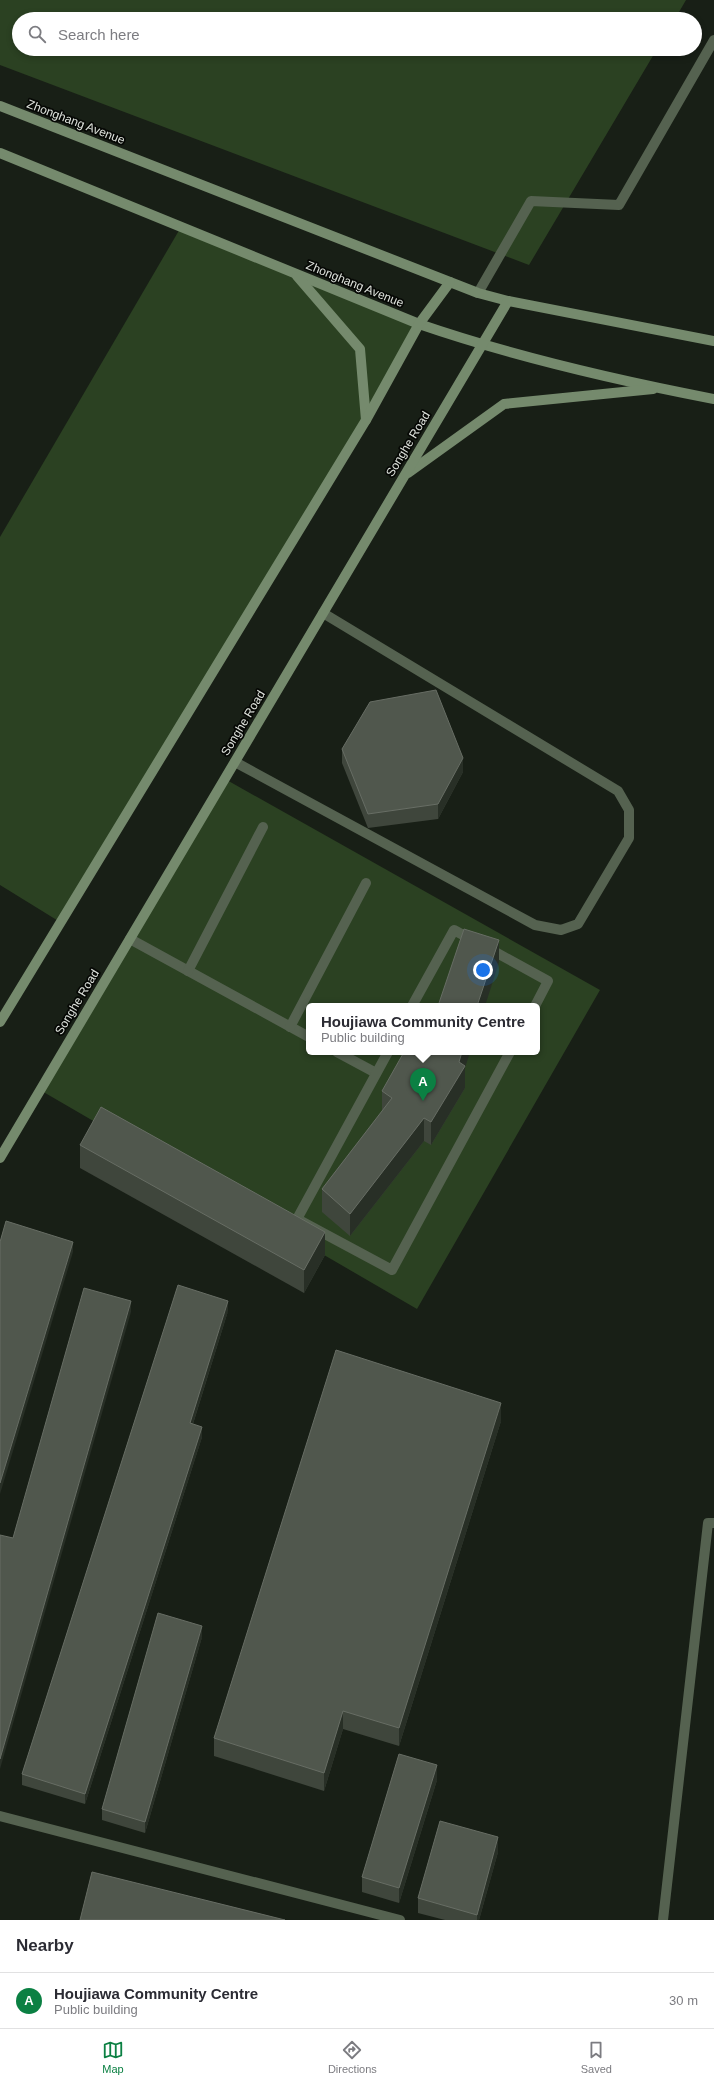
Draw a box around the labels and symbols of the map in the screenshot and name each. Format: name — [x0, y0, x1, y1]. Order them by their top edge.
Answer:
street label: Zhonghang Avenue — [25, 97, 127, 147]
street label: Zhonghang Avenue — [304, 258, 406, 310]
street label: Songhe Road — [383, 409, 433, 479]
street label: Songhe Road — [218, 688, 268, 758]
your location — [473, 960, 493, 980]
street label: Songhe Road — [52, 967, 102, 1037]
pin: A — [410, 1068, 436, 1101]

